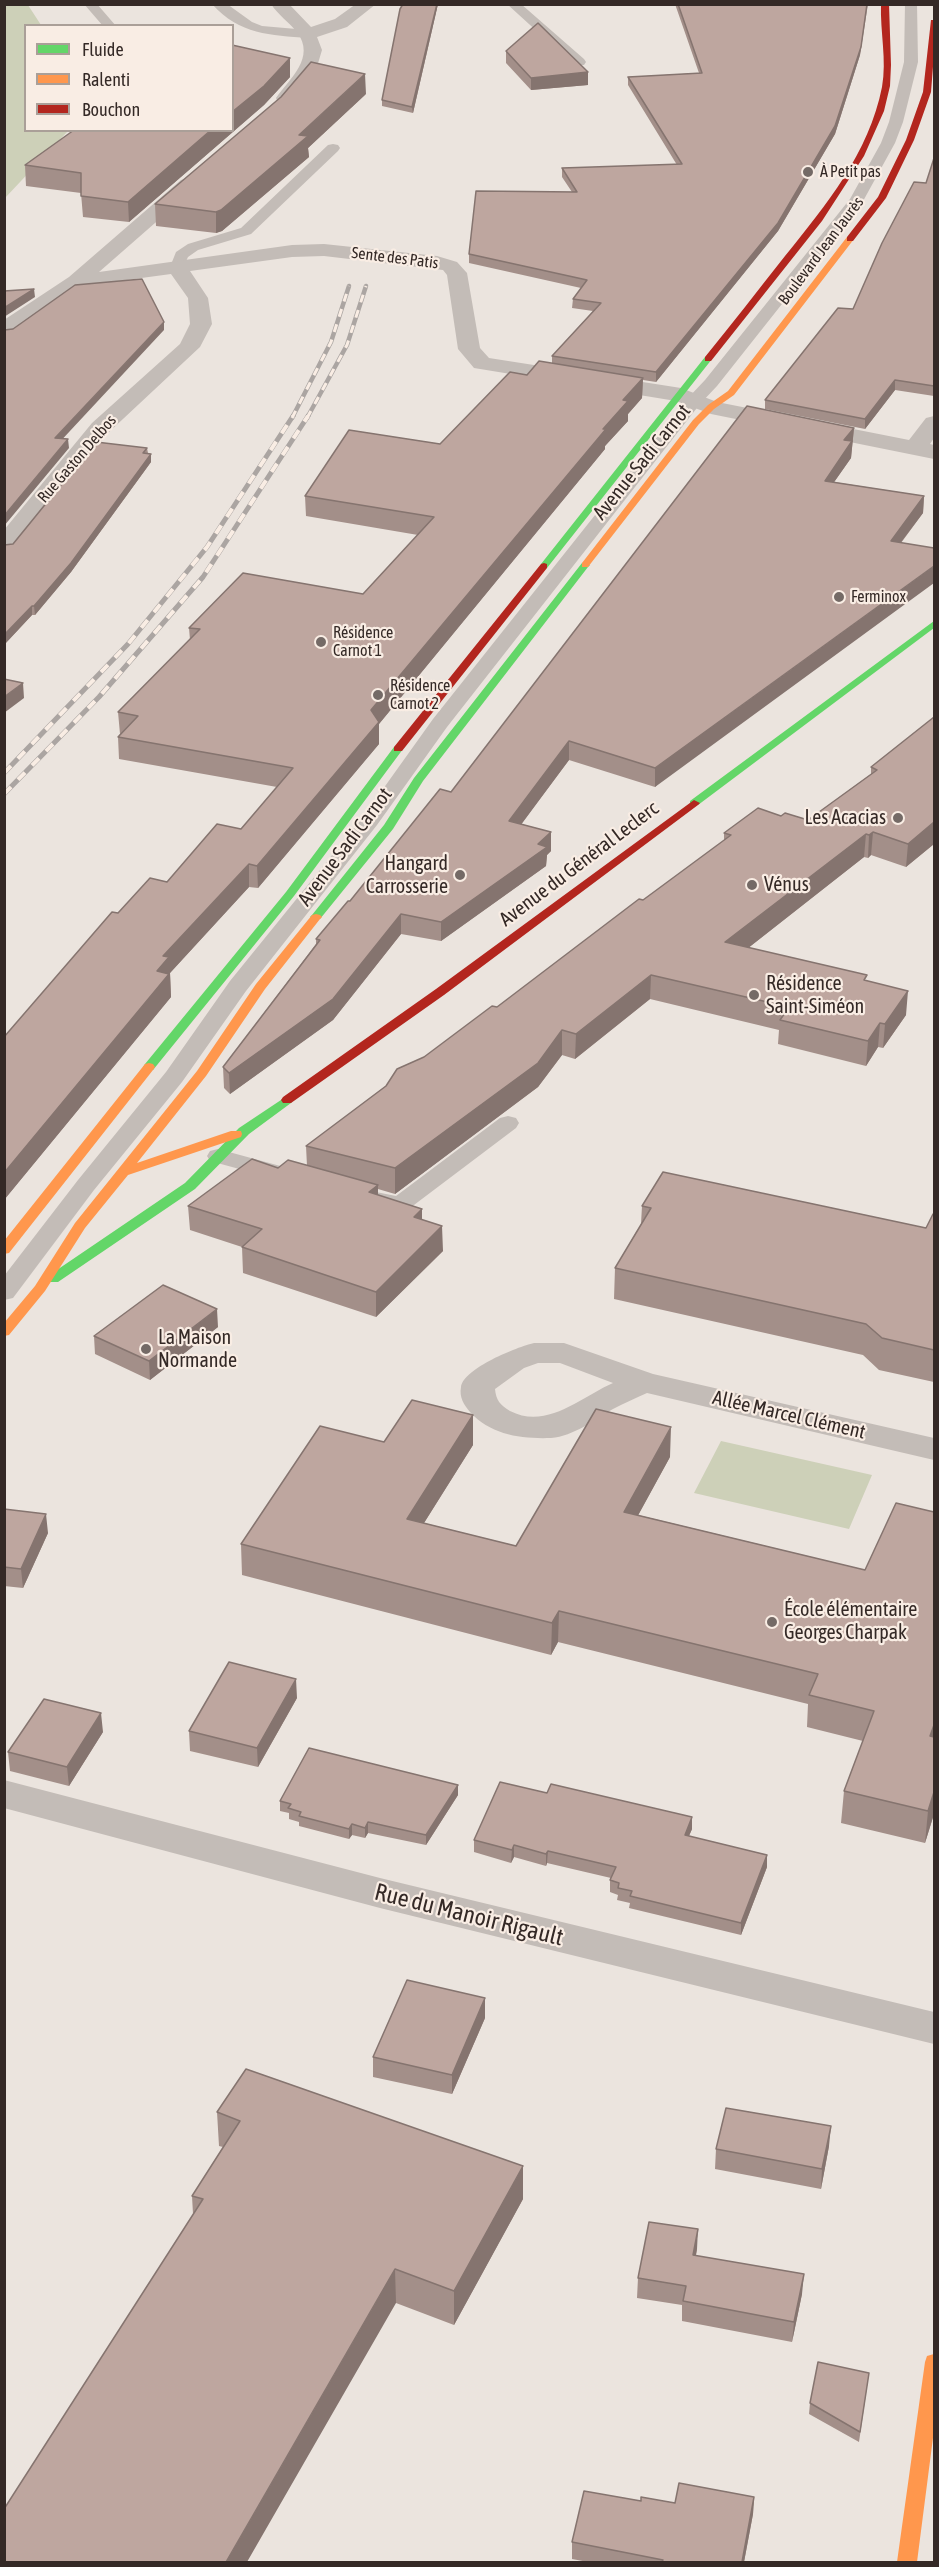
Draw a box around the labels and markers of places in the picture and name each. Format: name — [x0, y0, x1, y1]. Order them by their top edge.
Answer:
place label: À Petit pas — [820, 162, 881, 182]
marker: À Petit pas — [801, 165, 815, 179]
place label: Ferminox — [851, 587, 906, 607]
marker: Ferminox — [832, 590, 846, 604]
place label: Résidence Carnot 1 — [333, 623, 393, 661]
marker: Résidence Carnot 1 — [314, 635, 328, 649]
place label: Résidence Carnot 2 — [390, 676, 450, 714]
marker: Résidence Carnot 2 — [371, 688, 385, 702]
place label: Les Acacias — [805, 806, 886, 830]
marker: Les Acacias — [891, 811, 905, 825]
place label: Hangard Carrosserie — [366, 852, 448, 899]
marker: Hangard Carrosserie — [453, 868, 467, 882]
place label: Vénus — [764, 873, 809, 897]
marker: Vénus — [745, 878, 759, 892]
place label: Résidence Saint-Siméon — [766, 972, 864, 1019]
marker: Résidence Saint-Siméon — [747, 988, 761, 1002]
place label: La Maison Normande — [158, 1326, 237, 1373]
marker: La Maison Normande — [139, 1342, 153, 1356]
place label: École élémentaire Georges Charpak — [784, 1598, 917, 1645]
marker: École élémentaire Georges Charpak — [765, 1615, 779, 1629]

